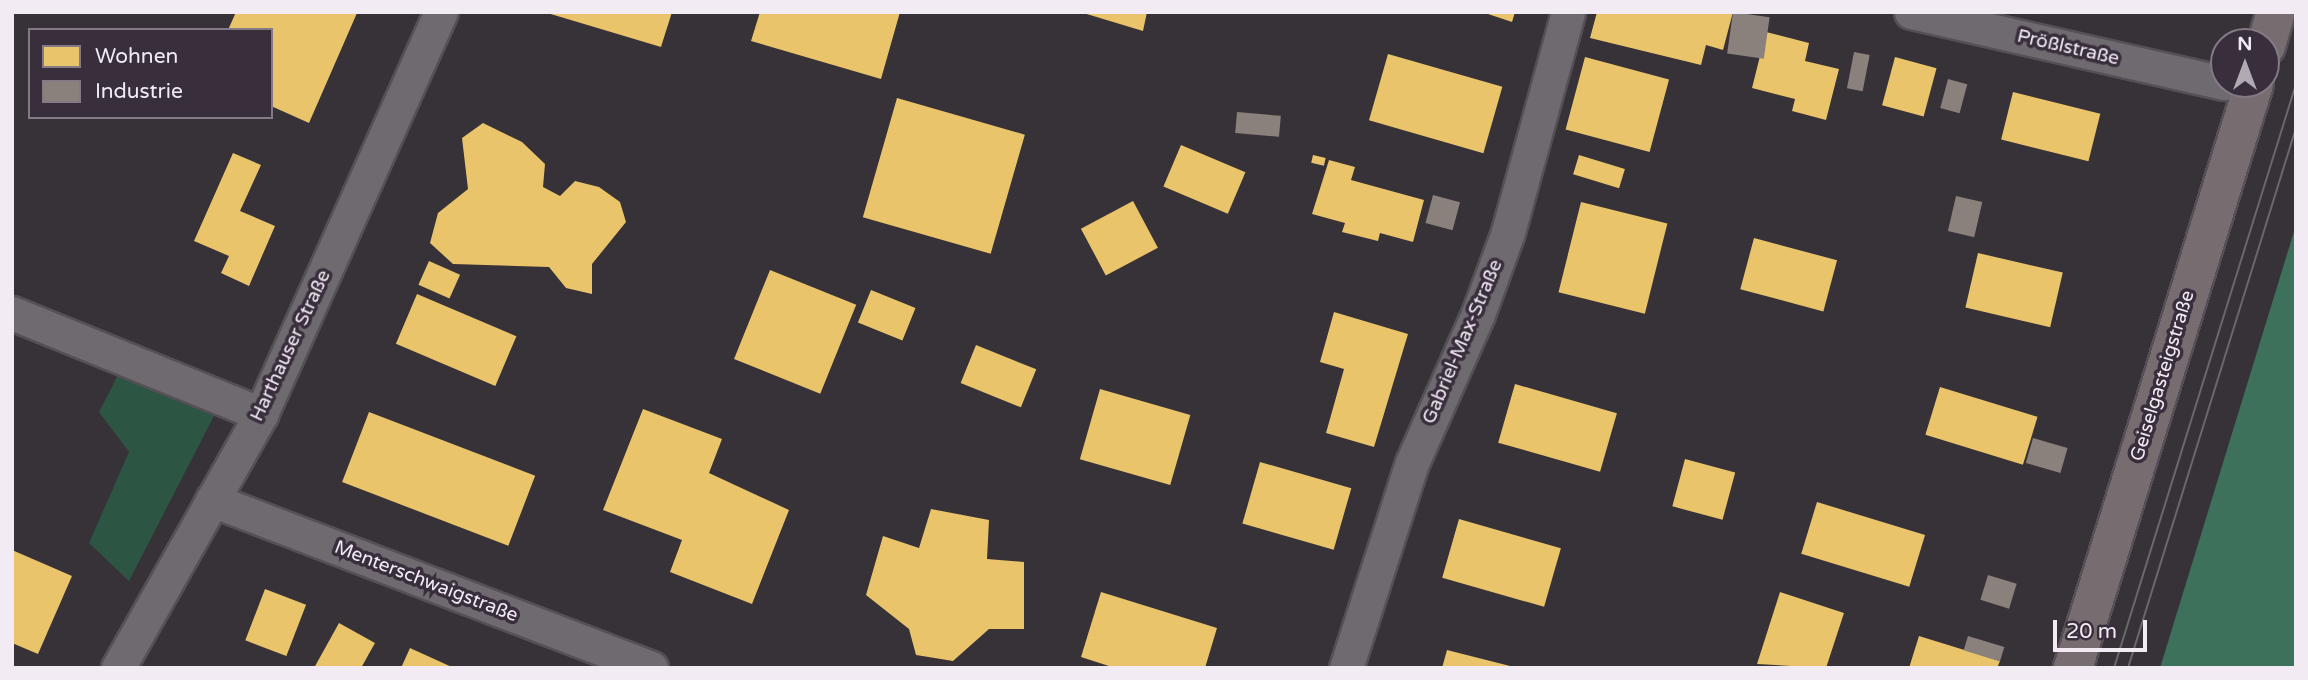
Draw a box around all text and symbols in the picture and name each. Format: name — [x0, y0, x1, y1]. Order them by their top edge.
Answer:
street label: Prößlstraße — [2015, 25, 2121, 71]
legend — [28, 28, 273, 119]
north arrow — [2210, 28, 2280, 98]
text: N — [2237, 33, 2253, 55]
text: Wohnen — [95, 44, 178, 69]
text: Industrie — [95, 79, 183, 104]
street label: Gabriel-Max-Straße — [1418, 256, 1508, 428]
street label: Harthauser Straße — [246, 267, 336, 425]
street label: Geiselgasteigstraße — [2126, 288, 2200, 464]
street label: Menterschwaigstraße — [331, 536, 521, 628]
scale bar — [2056, 606, 2150, 650]
text: 20 m — [2066, 619, 2117, 644]

